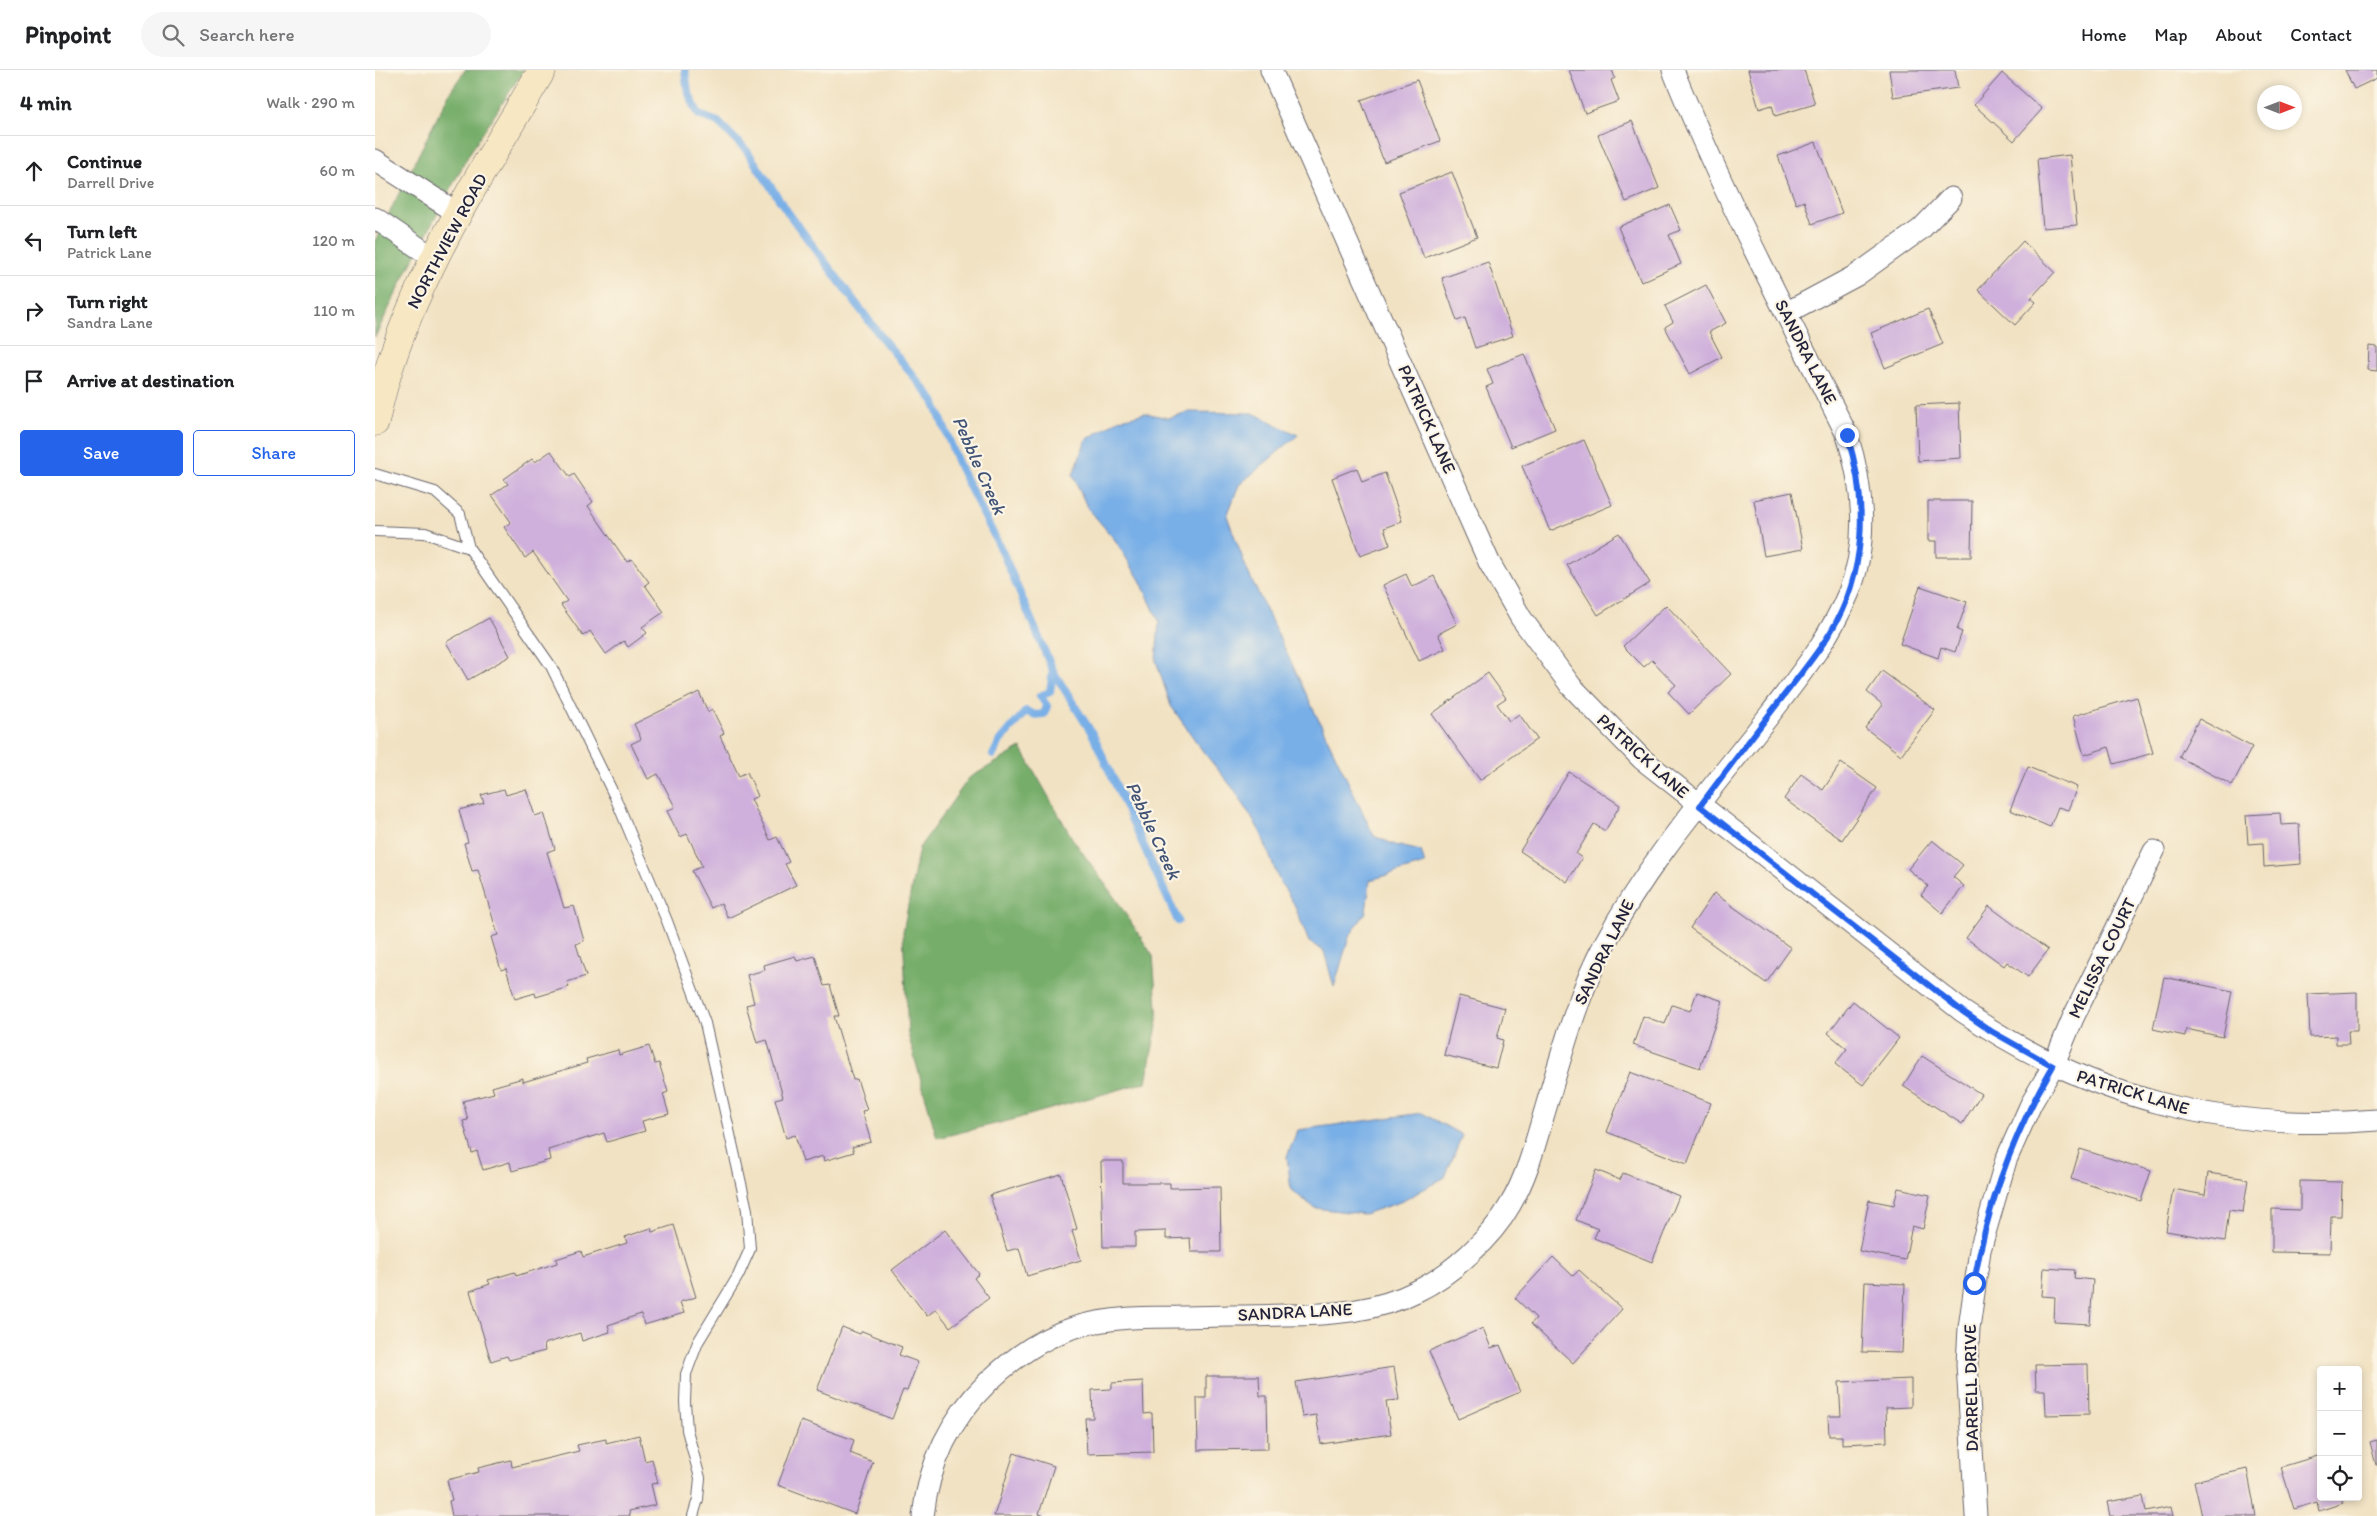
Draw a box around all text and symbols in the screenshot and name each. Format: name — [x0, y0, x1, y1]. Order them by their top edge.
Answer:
search box — [141, 12, 491, 57]
text: Pinpoint — [25, 20, 111, 49]
icon: search — [159, 21, 187, 49]
text: Search here — [199, 23, 294, 46]
text: Home — [2081, 24, 2127, 46]
text: Map — [2155, 24, 2188, 46]
text: About — [2216, 24, 2262, 46]
text: Contact — [2290, 24, 2352, 46]
north arrow — [2257, 85, 2302, 130]
text: 4 min — [20, 90, 72, 115]
text: Walk · 290 m — [266, 93, 355, 112]
text: Continue — [67, 150, 142, 173]
icon: ahead — [20, 157, 48, 185]
text: 60 m — [320, 161, 355, 180]
street label: NORTHVIEW ROAD — [402, 169, 492, 313]
text: Darrell Drive — [67, 173, 154, 192]
text: Turn left — [67, 220, 137, 243]
icon: left — [20, 227, 48, 255]
text: 120 m — [312, 231, 355, 250]
text: Patrick Lane — [67, 243, 152, 262]
text: Turn right — [67, 290, 148, 313]
street label: SANDRA LANE — [1770, 296, 1842, 408]
icon: right — [20, 297, 48, 325]
text: 110 m — [313, 301, 355, 320]
text: Sandra Lane — [67, 313, 153, 332]
street label: PATRICK LANE — [1393, 361, 1461, 477]
icon: arrive — [20, 367, 48, 395]
text: Arrive at destination — [67, 369, 234, 392]
water label: Pebble Creek — [948, 412, 1012, 519]
route end — [1836, 424, 1859, 447]
button: Save — [20, 430, 183, 476]
button: Share — [193, 430, 355, 476]
street label: PATRICK LANE — [1592, 709, 1694, 803]
water label: Pebble Creek — [1121, 778, 1187, 884]
street label: MELISSA COURT — [2063, 894, 2141, 1022]
street label: SANDRA LANE — [1569, 896, 1639, 1008]
street label: PATRICK LANE — [2074, 1064, 2192, 1120]
route start — [1963, 1272, 1986, 1295]
street label: SANDRA LANE — [1237, 1298, 1353, 1326]
street label: DARRELL DRIVE — [1959, 1324, 1983, 1452]
map controls — [2317, 1366, 2362, 1501]
button: + — [2317, 1366, 2362, 1411]
button: − — [2317, 1411, 2362, 1456]
button: locate — [2317, 1456, 2362, 1501]

